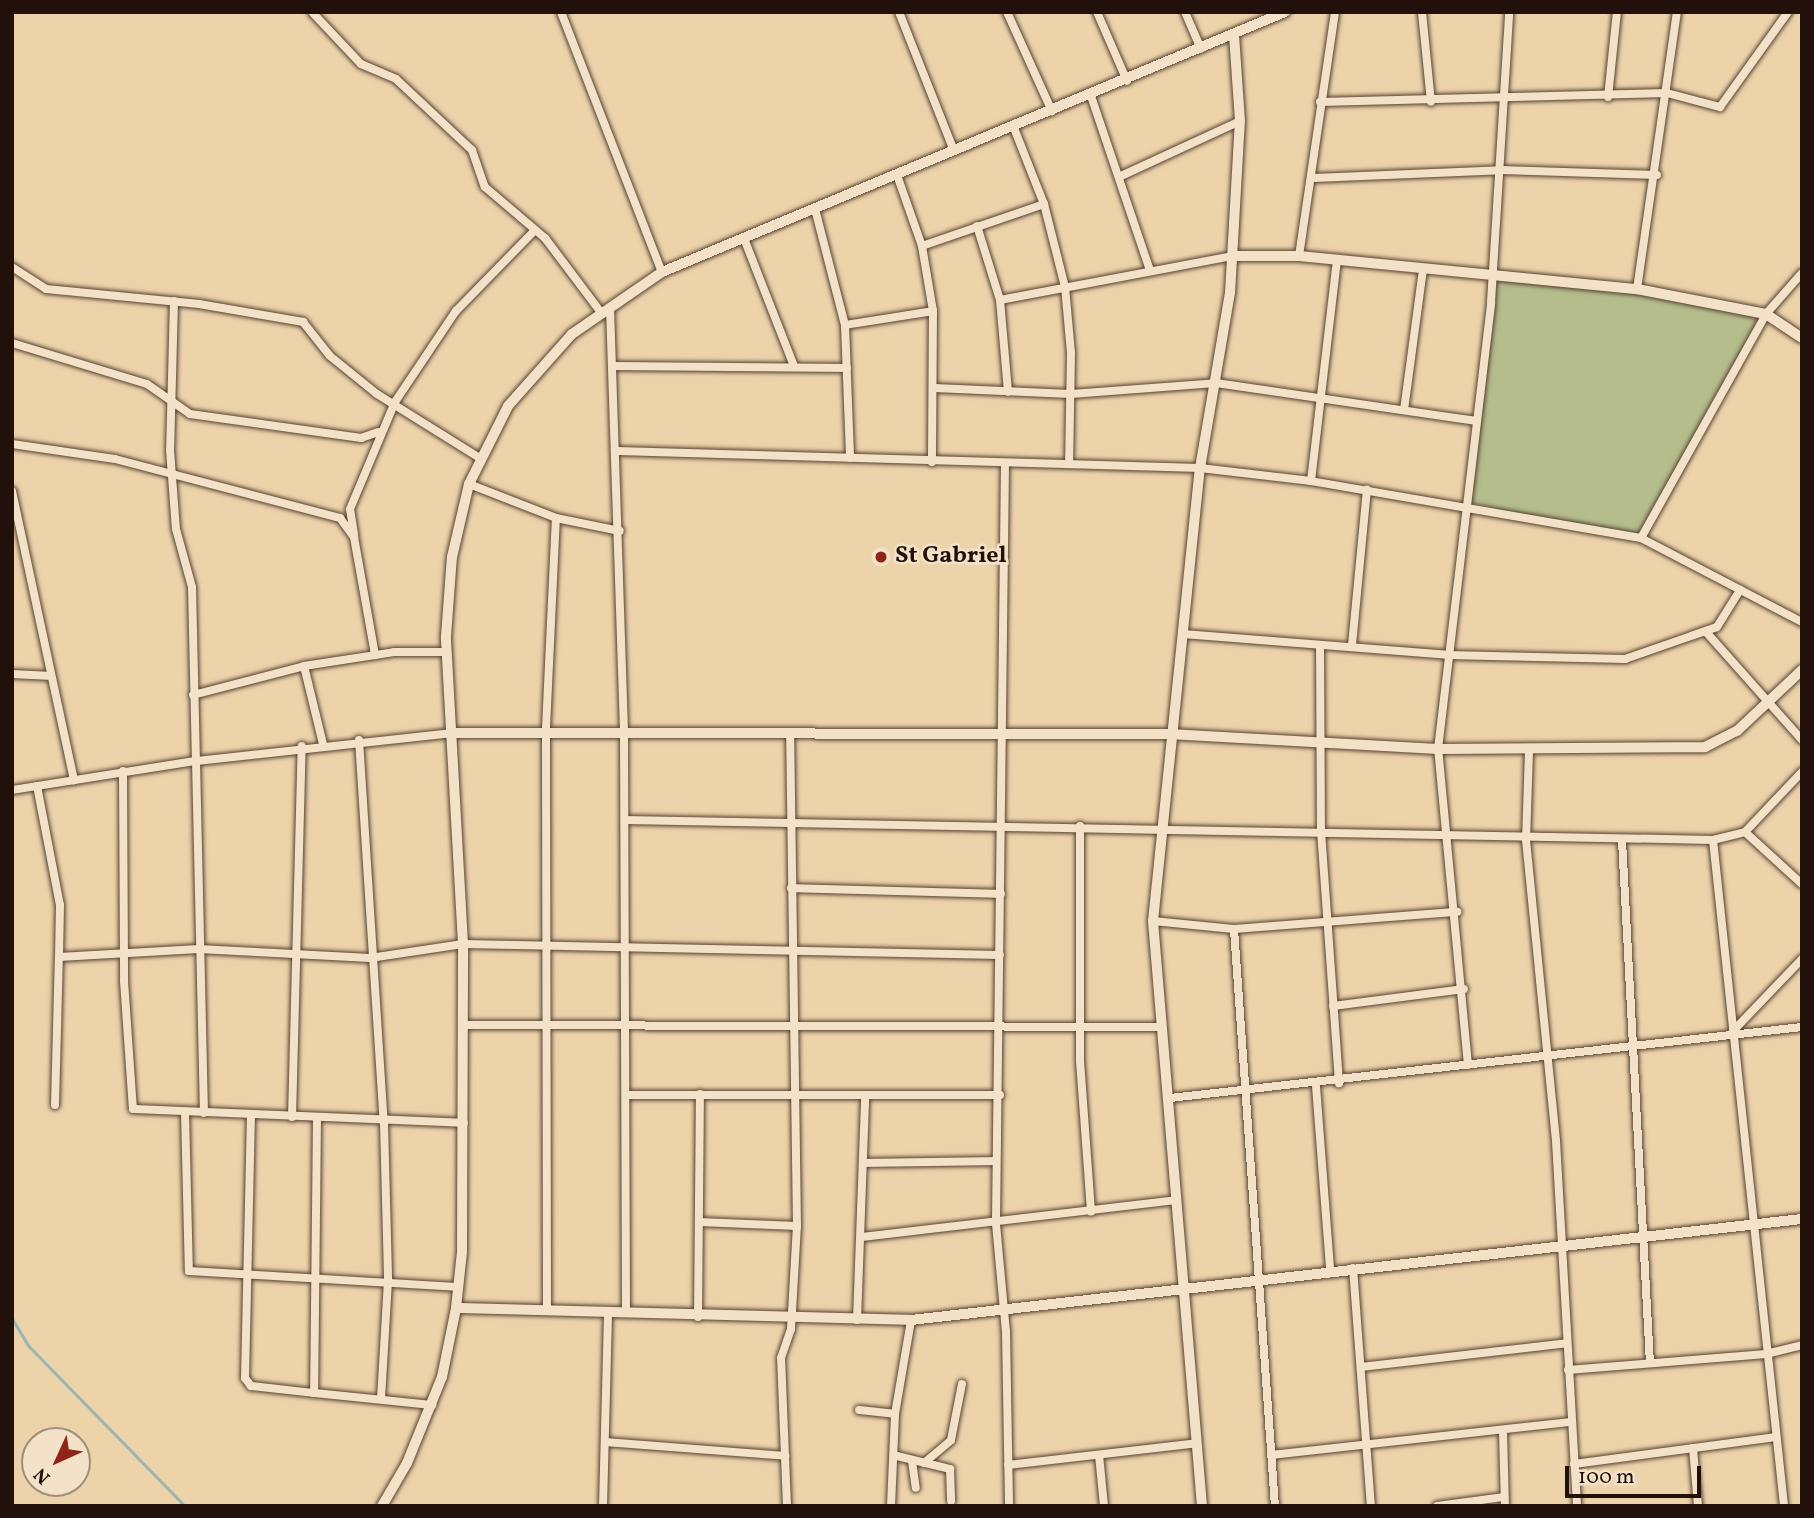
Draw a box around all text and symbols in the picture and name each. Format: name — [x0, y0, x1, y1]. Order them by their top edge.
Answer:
place label: St Gabriel — [895, 543, 1007, 571]
marker: St Gabriel — [873, 549, 889, 565]
north arrow — [21, 1427, 91, 1497]
scale bar — [1569, 1452, 1706, 1496]
text: N — [29, 1461, 57, 1490]
text: 100 m — [1578, 1463, 1635, 1492]

